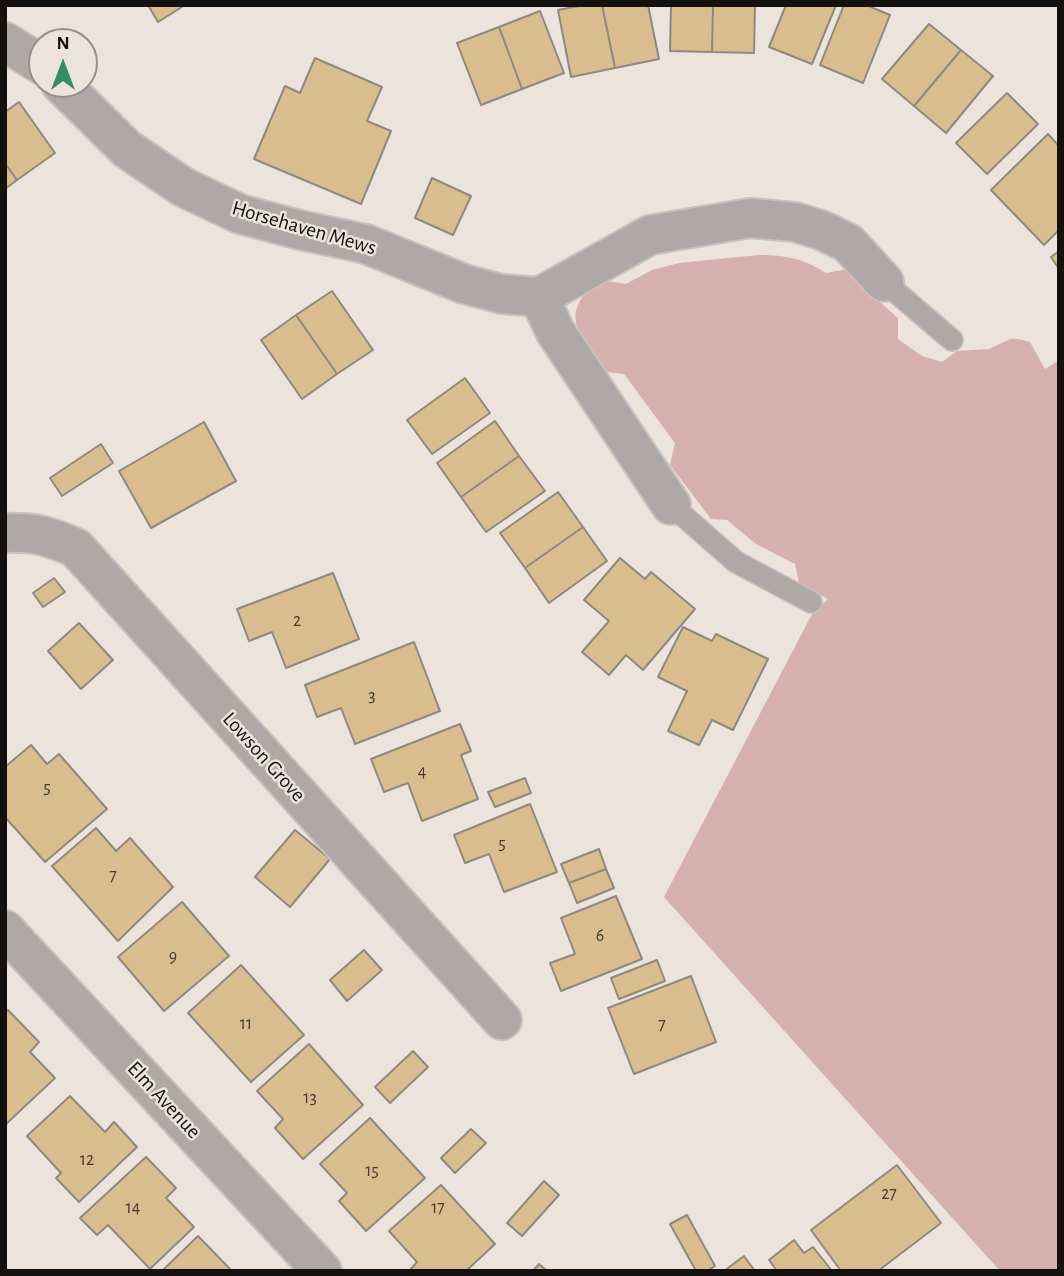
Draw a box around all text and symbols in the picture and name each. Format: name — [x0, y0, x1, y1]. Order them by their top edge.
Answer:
north arrow — [28, 28, 98, 98]
text: N — [56, 34, 70, 53]
street label: Horsehaven Mews — [229, 195, 379, 261]
house number: 2 — [293, 610, 301, 632]
house number: 3 — [368, 685, 376, 707]
street label: Lowson Grove — [217, 707, 311, 807]
house number: 4 — [418, 761, 426, 783]
house number: 5 — [43, 777, 51, 799]
house number: 5 — [498, 833, 506, 855]
house number: 7 — [109, 865, 117, 887]
house number: 6 — [596, 925, 604, 947]
house number: 9 — [169, 946, 177, 968]
house number: 11 — [240, 1013, 252, 1035]
house number: 7 — [658, 1014, 666, 1036]
street label: Elm Avenue — [122, 1056, 206, 1144]
house number: 13 — [303, 1087, 317, 1109]
house number: 12 — [80, 1149, 94, 1171]
house number: 15 — [365, 1160, 379, 1182]
house number: 27 — [881, 1183, 897, 1205]
house number: 14 — [126, 1197, 140, 1219]
house number: 17 — [431, 1197, 445, 1219]

